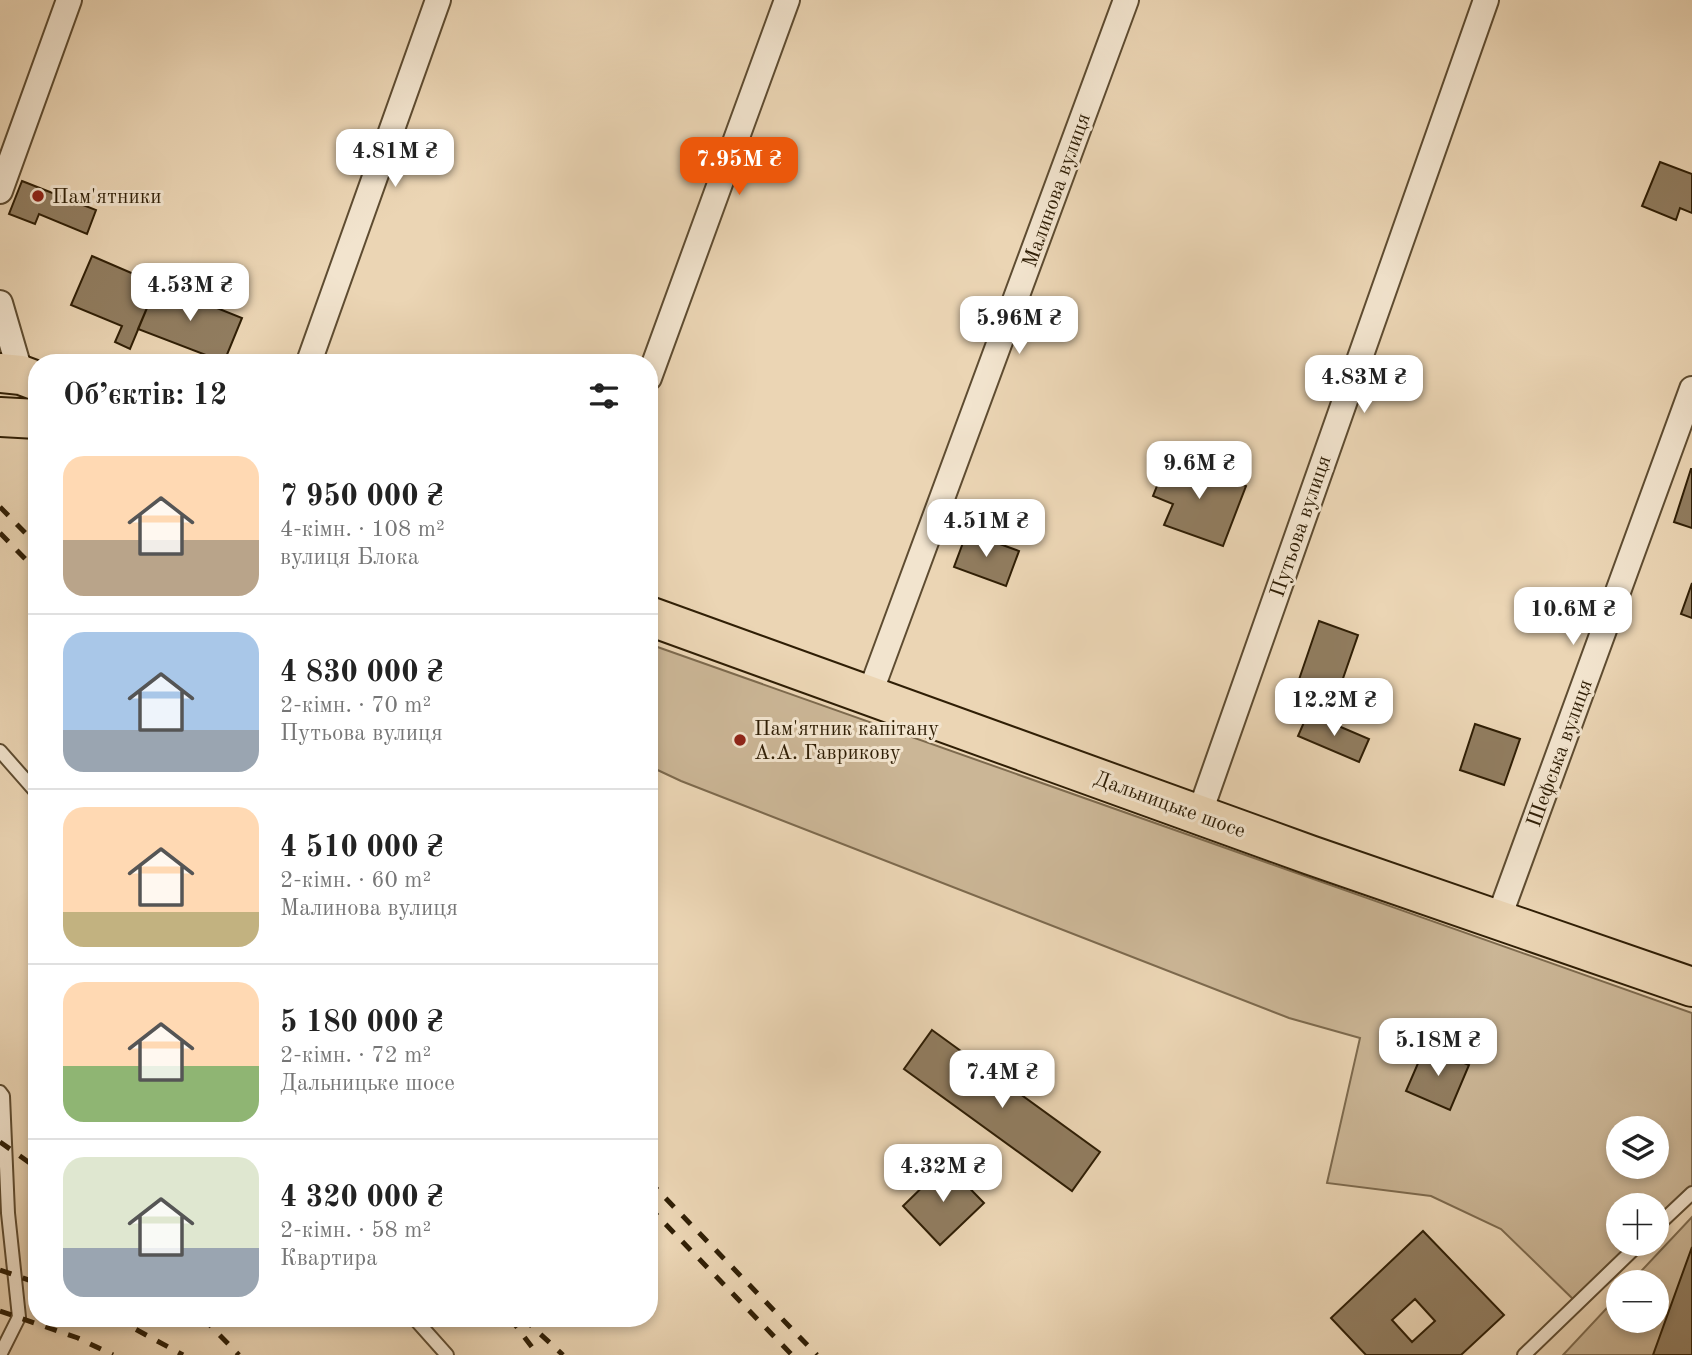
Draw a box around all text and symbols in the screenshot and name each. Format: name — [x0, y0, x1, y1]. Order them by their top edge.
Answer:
street label: Малинова вулиця — [1020, 111, 1095, 270]
pin: 4.81M ₴ — [330, 130, 460, 189]
pin: 7.95M ₴ — [674, 138, 804, 197]
text: 4.81M ₴ — [352, 140, 438, 163]
text: 7.95M ₴ — [696, 148, 782, 171]
place label: Пам'ятники — [52, 187, 162, 208]
marker: Пам'ятники — [30, 188, 46, 204]
pin: 4.53M ₴ — [125, 264, 255, 323]
text: 4.53M ₴ — [147, 274, 233, 297]
pin: 5.96M ₴ — [954, 296, 1084, 356]
text: 5.96M ₴ — [976, 307, 1062, 330]
pin: 4.83M ₴ — [1299, 356, 1429, 415]
text: 4.83M ₴ — [1321, 366, 1407, 389]
icon: filters — [585, 377, 623, 415]
text: Об’єктів: 12 — [63, 381, 227, 411]
pin: 9.6M ₴ — [1142, 442, 1256, 501]
text: 9.6M ₴ — [1163, 452, 1235, 475]
street label: Путьова вулиця — [1267, 453, 1336, 600]
text: 7 950 000 ₴ — [280, 482, 444, 512]
icon: home — [119, 484, 203, 568]
pin: 4.51M ₴ — [921, 500, 1051, 559]
text: 4.51M ₴ — [943, 510, 1029, 533]
text: 4-кімн. · 108 m² — [280, 518, 445, 541]
text: вулиця Блока — [280, 546, 419, 569]
pin: 10.6M ₴ — [1508, 588, 1638, 647]
text: 10.6M ₴ — [1530, 598, 1616, 621]
text: 4 830 000 ₴ — [280, 658, 444, 688]
icon: home — [119, 660, 203, 744]
street label: Шефська вулиця — [1524, 677, 1597, 830]
pin: 12.2M ₴ — [1269, 678, 1399, 738]
text: 12.2M ₴ — [1291, 689, 1377, 712]
text: 2-кімн. · 70 m² — [280, 694, 431, 717]
place label: Пам'ятник капітану А.А. Гаврикову — [754, 719, 939, 764]
text: Путьова вулиця — [280, 722, 443, 745]
marker: Пам'ятник капітану А.А. Гаврикову — [732, 732, 748, 748]
street label: Дальницьке шосе — [1091, 768, 1248, 843]
text: 4 510 000 ₴ — [280, 833, 444, 863]
icon: home — [119, 835, 203, 919]
text: 2-кімн. · 60 m² — [280, 869, 431, 892]
text: Малинова вулиця — [280, 897, 458, 920]
text: 5 180 000 ₴ — [280, 1008, 444, 1038]
icon: home — [119, 1010, 203, 1094]
pin: 5.18M ₴ — [1373, 1018, 1503, 1078]
text: 5.18M ₴ — [1395, 1029, 1481, 1052]
text: 2-кімн. · 72 m² — [280, 1044, 431, 1067]
pin: 7.4M ₴ — [945, 1050, 1059, 1110]
text: 7.4M ₴ — [966, 1061, 1038, 1084]
text: Дальницьке шосе — [280, 1072, 455, 1095]
map controls — [1606, 1116, 1669, 1333]
button: layers — [1606, 1116, 1669, 1179]
pin: 4.32M ₴ — [878, 1144, 1008, 1204]
text: 4.32M ₴ — [900, 1155, 986, 1178]
text: 4 320 000 ₴ — [280, 1183, 444, 1213]
icon: home — [119, 1185, 203, 1269]
button: + — [1606, 1193, 1669, 1256]
text: 2-кімн. · 58 m² — [280, 1219, 431, 1242]
text: Квартира — [280, 1247, 378, 1270]
button: − — [1606, 1270, 1669, 1333]

